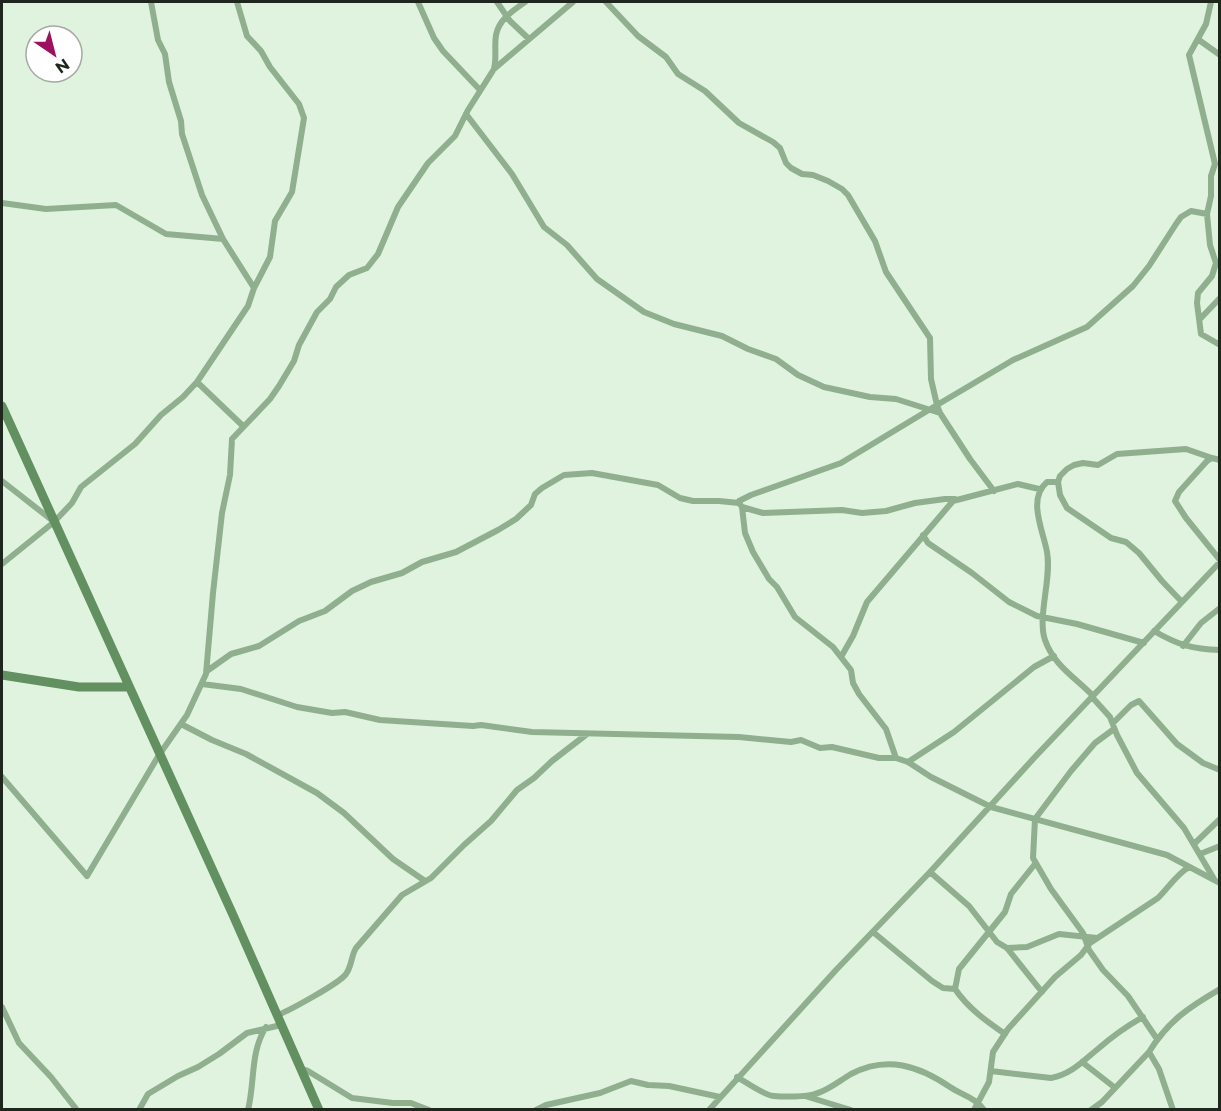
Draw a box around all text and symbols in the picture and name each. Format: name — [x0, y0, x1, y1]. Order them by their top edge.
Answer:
north arrow — [24, 24, 84, 84]
text: N — [52, 54, 73, 77]

